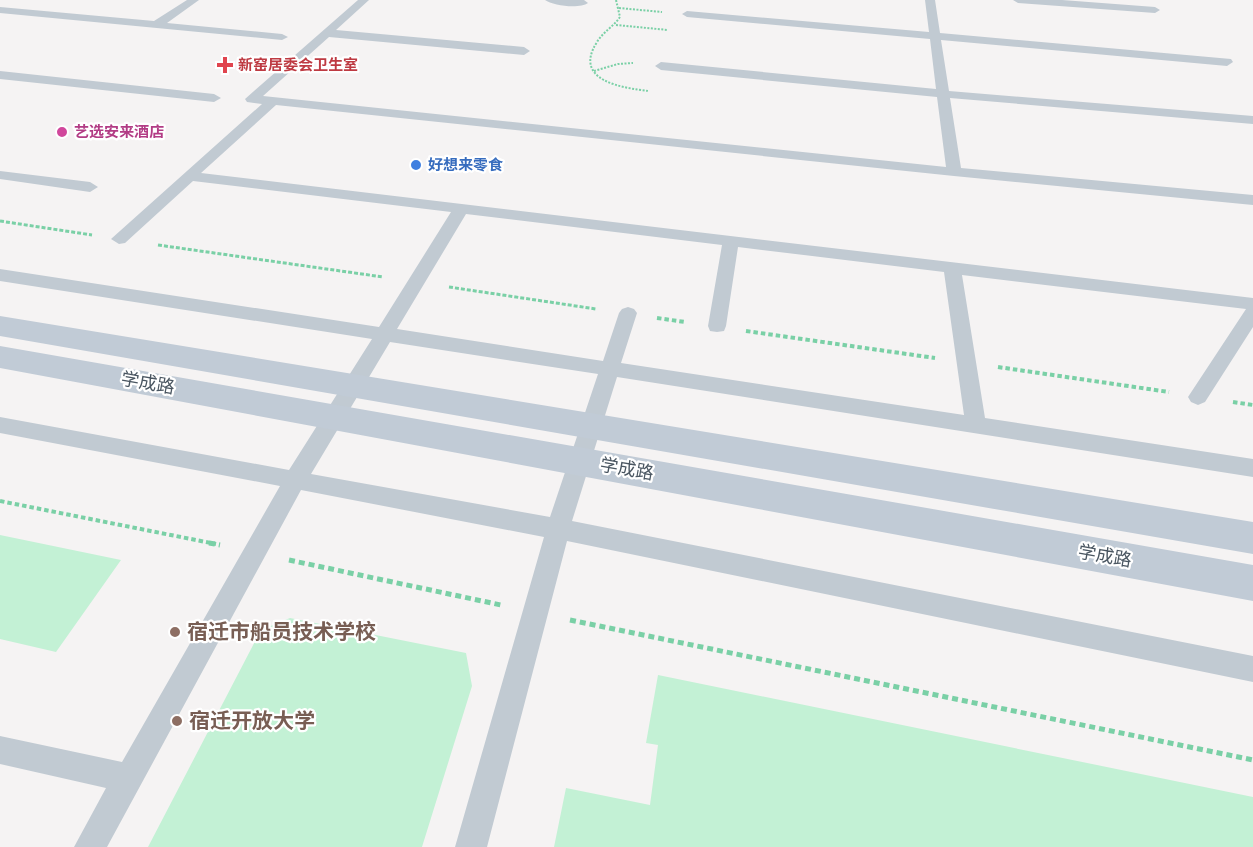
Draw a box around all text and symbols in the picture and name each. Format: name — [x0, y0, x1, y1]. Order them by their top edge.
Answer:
place label: 新窑居委会卫生室 — [238, 55, 358, 74]
marker: 新窑居委会卫生室 — [216, 56, 234, 74]
place label: 艺选安来酒店 — [74, 122, 164, 141]
marker: 艺选安来酒店 — [55, 125, 69, 139]
place label: 好想来零食 — [428, 155, 503, 174]
marker: 好想来零食 — [409, 158, 423, 172]
street label: 学成路 — [120, 366, 177, 399]
street label: 学成路 — [599, 452, 656, 485]
street label: 学成路 — [1077, 539, 1134, 572]
place label: 宿迁市船员技术学校 — [187, 617, 376, 645]
marker: 宿迁市船员技术学校 — [168, 625, 182, 639]
place label: 宿迁开放大学 — [189, 706, 315, 734]
marker: 宿迁开放大学 — [170, 714, 184, 728]

